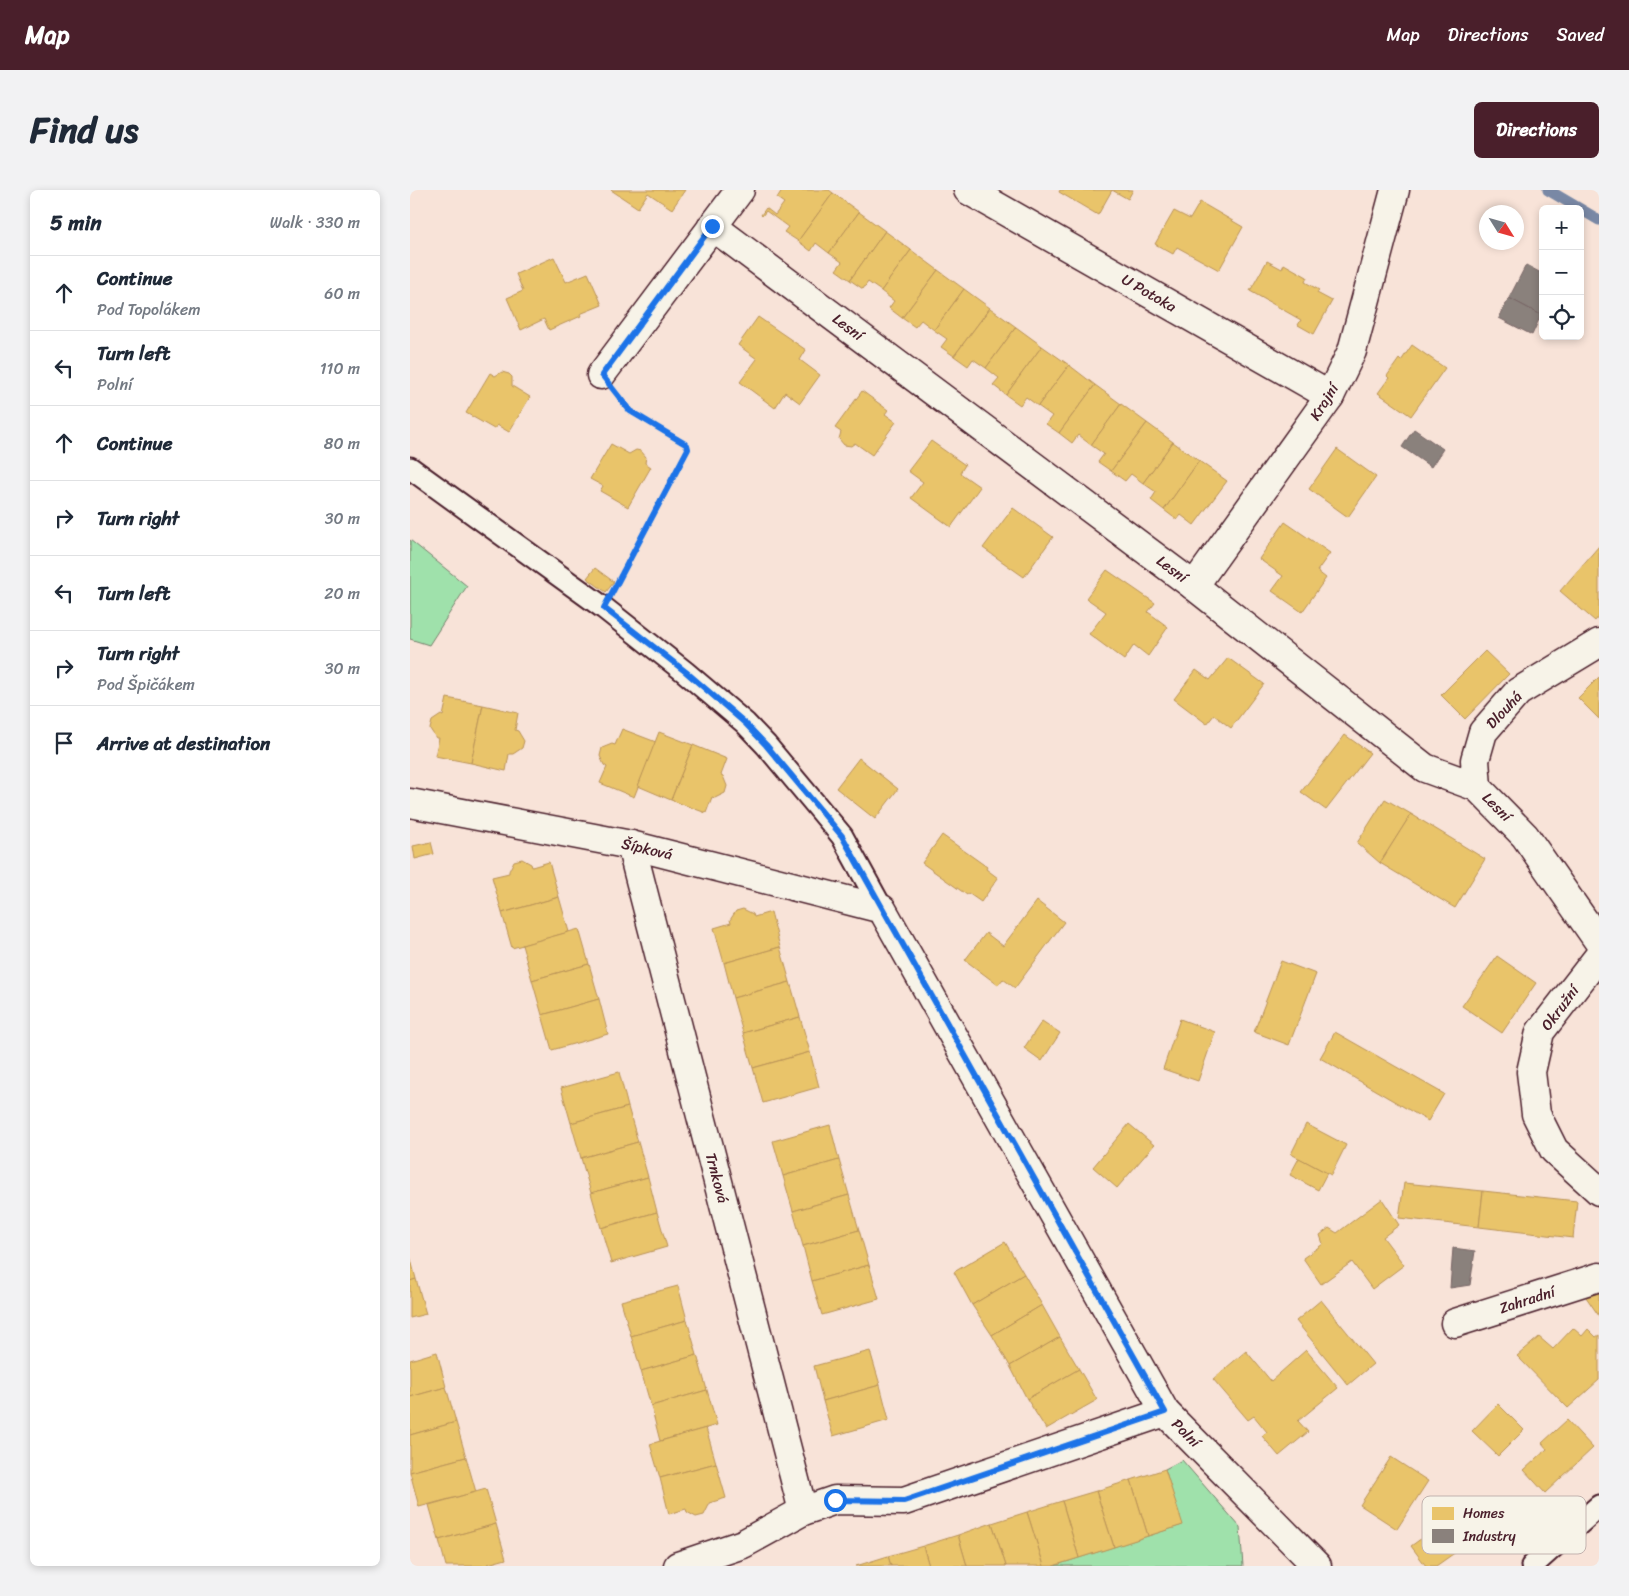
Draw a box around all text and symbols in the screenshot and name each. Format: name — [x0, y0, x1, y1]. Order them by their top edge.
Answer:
text: Map — [25, 14, 69, 56]
text: Map — [1387, 19, 1420, 51]
text: Directions — [1448, 19, 1529, 51]
text: Saved — [1557, 19, 1604, 51]
text: Find us — [30, 99, 138, 161]
button: Directions — [1474, 102, 1599, 158]
text: 5 min — [50, 204, 102, 242]
north arrow — [1479, 205, 1524, 250]
map controls — [1539, 205, 1584, 340]
button: + — [1539, 205, 1584, 250]
text: Walk · 330 m — [270, 208, 360, 237]
route end — [701, 215, 724, 238]
button: − — [1539, 250, 1584, 295]
text: Continue — [97, 262, 173, 295]
street label: U Potoka — [1116, 267, 1182, 320]
icon: ahead — [50, 279, 78, 307]
text: 60 m — [324, 279, 360, 308]
text: Pod Topolákem — [97, 295, 201, 324]
button: locate — [1539, 295, 1584, 340]
street label: Lesní — [827, 306, 871, 349]
text: Turn left — [97, 337, 170, 370]
icon: left — [50, 354, 78, 382]
text: 110 m — [320, 354, 360, 383]
text: Polní — [97, 370, 132, 399]
street label: Krajní — [1302, 377, 1347, 426]
text: Continue — [97, 427, 173, 460]
icon: ahead — [50, 429, 78, 457]
text: 80 m — [324, 429, 360, 458]
text: Turn right — [97, 502, 179, 535]
icon: right — [50, 504, 78, 532]
text: 30 m — [325, 504, 360, 533]
street label: Lesní — [1151, 548, 1195, 591]
text: Turn left — [97, 577, 170, 610]
icon: left — [50, 579, 78, 607]
text: 20 m — [324, 579, 360, 608]
text: Turn right — [97, 637, 179, 670]
icon: right — [50, 654, 78, 682]
text: 30 m — [325, 654, 360, 683]
text: Pod Špičákem — [97, 670, 195, 699]
street label: Dlouhá — [1479, 685, 1529, 735]
text: Arrive at destination — [97, 727, 270, 760]
icon: arrive — [50, 729, 78, 757]
street label: Lesní — [1476, 786, 1519, 829]
street label: Šípková — [619, 831, 676, 868]
street label: Okružní — [1534, 978, 1587, 1036]
street label: Trnková — [698, 1150, 736, 1207]
street label: Zahradní — [1496, 1278, 1560, 1321]
street label: Polní — [1165, 1412, 1208, 1455]
route start — [824, 1489, 847, 1512]
legend — [1422, 1496, 1586, 1554]
text: Homes — [1463, 1501, 1505, 1526]
text: Industry — [1462, 1524, 1517, 1549]

